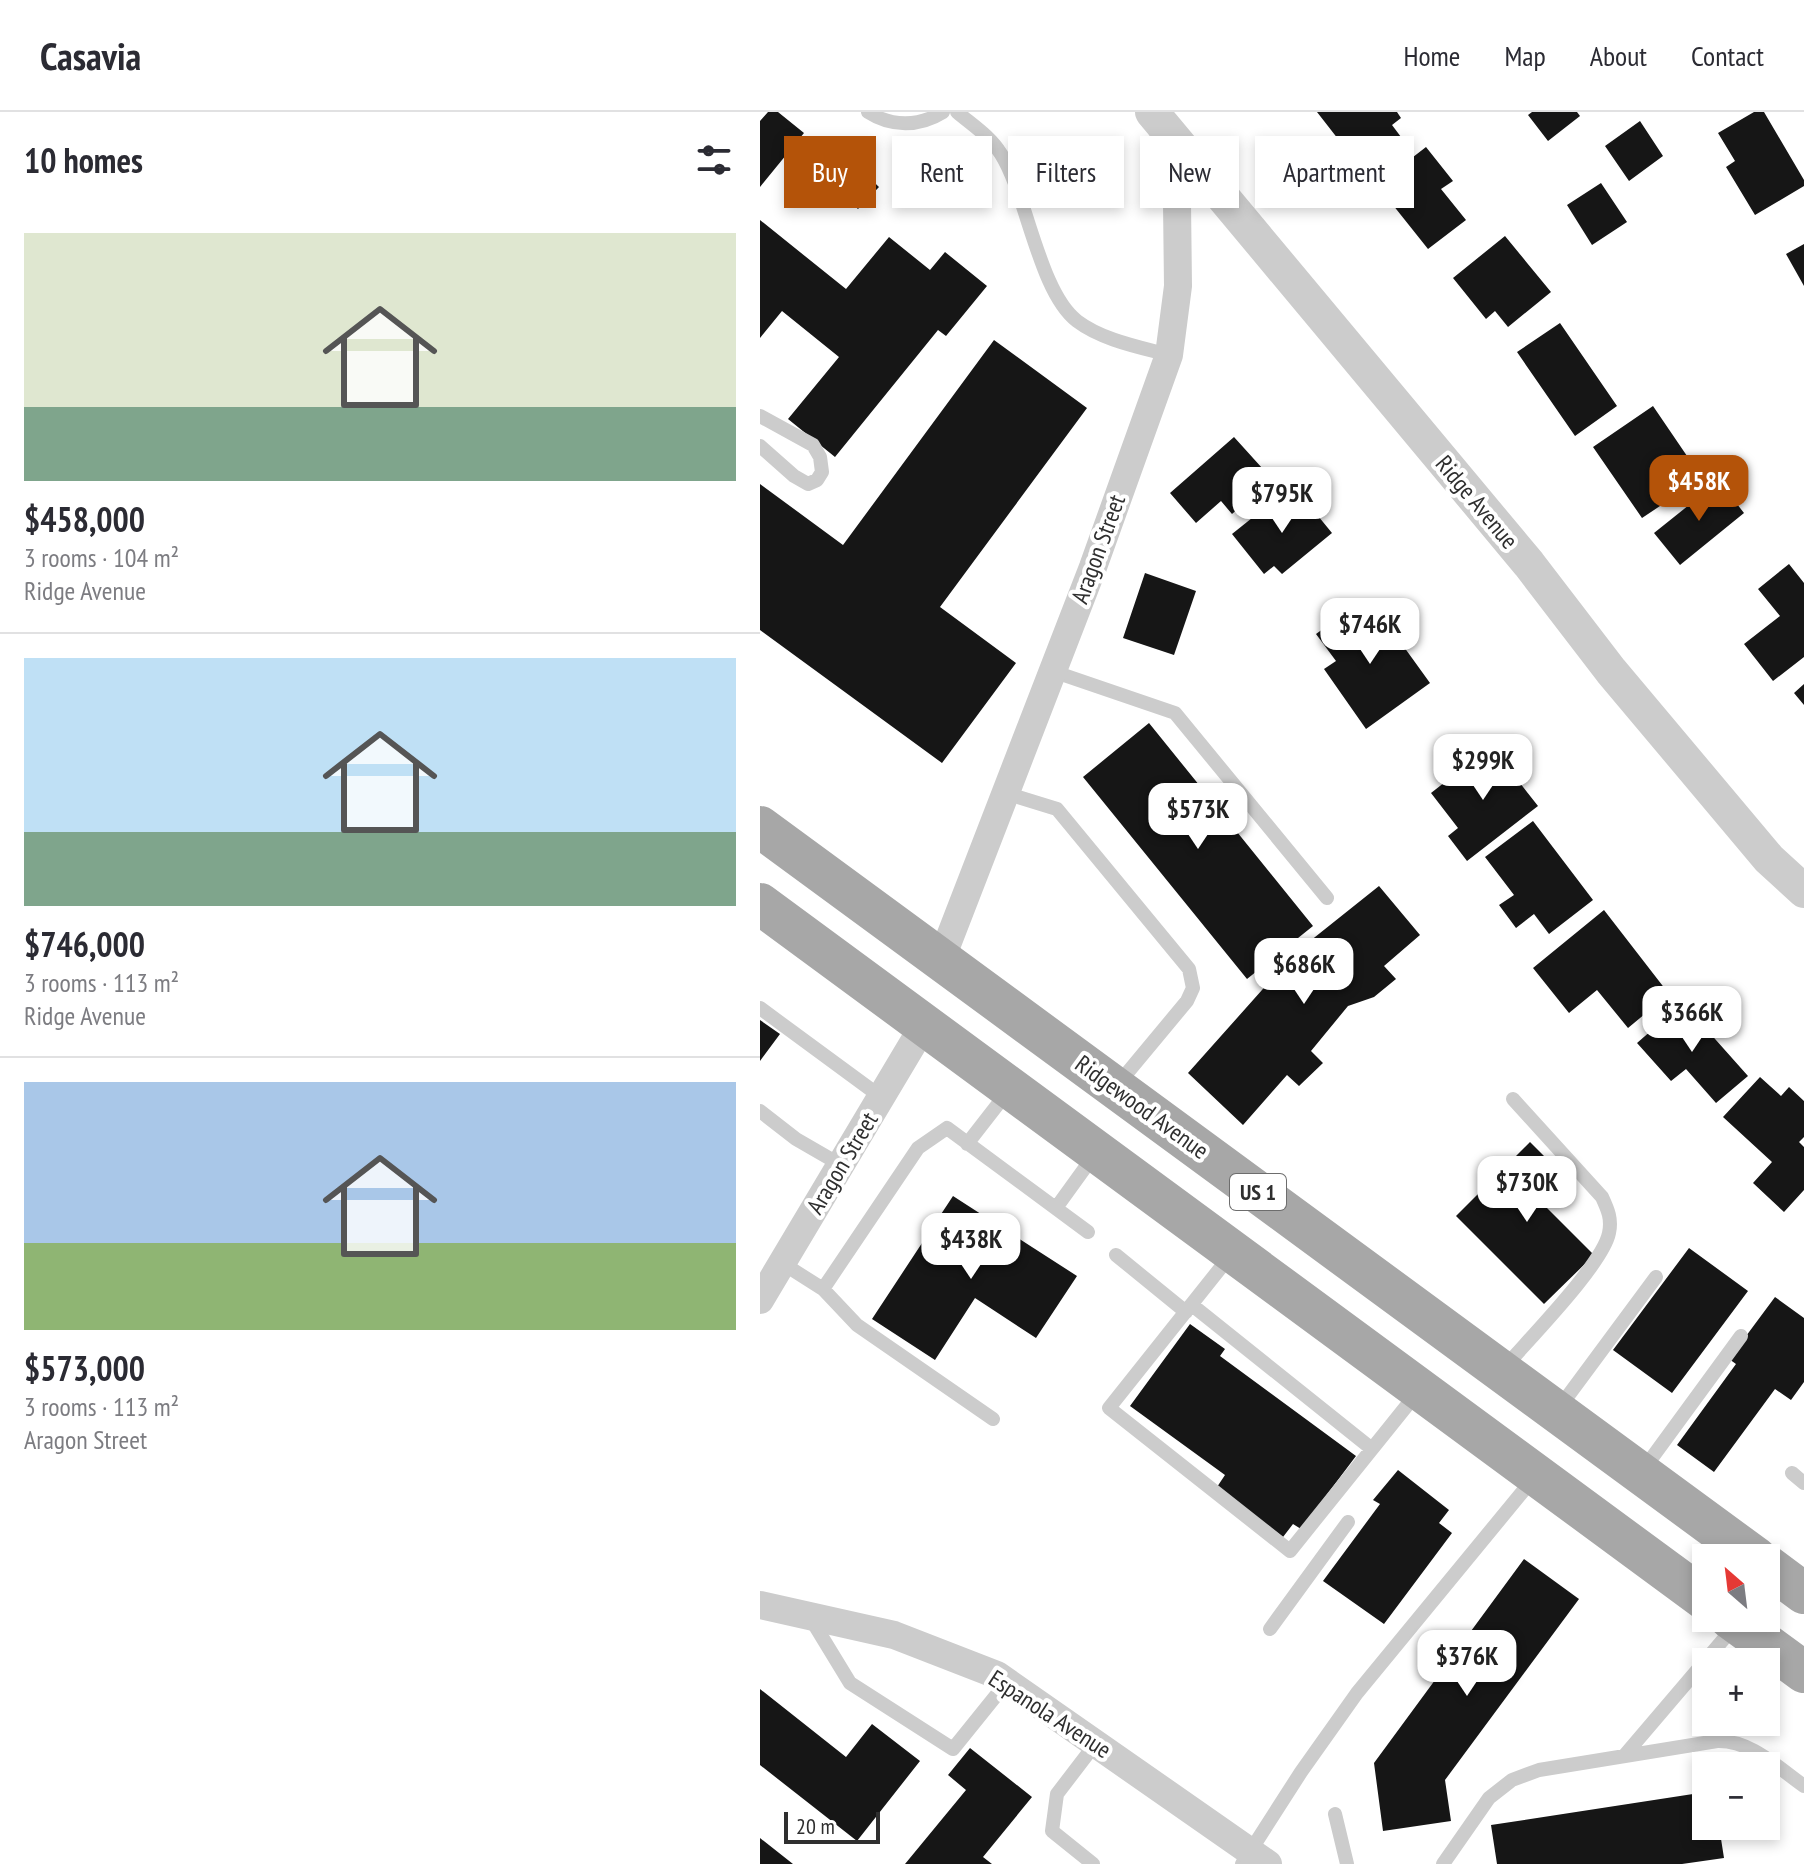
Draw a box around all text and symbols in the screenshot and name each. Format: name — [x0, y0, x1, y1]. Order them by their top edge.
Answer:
text: Casavia — [40, 31, 141, 80]
text: Home — [1404, 37, 1460, 74]
text: Map — [1504, 37, 1546, 74]
text: About — [1590, 37, 1647, 74]
text: Contact — [1691, 37, 1764, 74]
chip: Buy — [784, 136, 876, 208]
chip: Rent — [892, 136, 992, 208]
chip: Filters — [1008, 136, 1124, 208]
chip: New — [1140, 136, 1239, 208]
chip: Apartment — [1255, 136, 1414, 208]
text: 10 homes — [24, 138, 143, 182]
icon: filters — [692, 138, 736, 182]
icon: home — [308, 285, 452, 429]
street label: Ridge Avenue — [1429, 449, 1525, 555]
pin: $458K — [1643, 455, 1755, 523]
text: $458K — [1667, 464, 1731, 497]
pin: $795K — [1226, 467, 1338, 535]
text: $795K — [1250, 476, 1314, 509]
street label: Aragon Street — [1064, 490, 1132, 608]
text: $458,000 — [24, 497, 145, 541]
text: 3 rooms · 104 m² — [24, 541, 179, 574]
text: Ridge Avenue — [24, 574, 146, 607]
pin: $746K — [1314, 598, 1426, 666]
text: $746K — [1338, 607, 1402, 640]
icon: home — [308, 710, 452, 854]
pin: $299K — [1427, 734, 1539, 802]
text: $299K — [1451, 743, 1515, 776]
pin: $573K — [1142, 783, 1254, 851]
text: $573K — [1166, 792, 1230, 825]
text: $746,000 — [24, 922, 145, 966]
pin: $686K — [1248, 938, 1360, 1006]
text: $686K — [1272, 947, 1336, 980]
text: 3 rooms · 113 m² — [24, 966, 179, 999]
pin: $366K — [1636, 986, 1748, 1054]
text: $366K — [1660, 995, 1724, 1028]
text: Ridge Avenue — [24, 999, 146, 1032]
street label: Ridgewood Avenue — [1069, 1048, 1215, 1166]
street label: Aragon Street — [799, 1106, 885, 1220]
icon: home — [308, 1134, 452, 1278]
pin: $730K — [1471, 1156, 1583, 1224]
text: $730K — [1495, 1165, 1559, 1198]
road number: US 1 — [1230, 1174, 1286, 1210]
pin: $438K — [915, 1213, 1027, 1281]
text: $438K — [939, 1222, 1003, 1255]
text: $573,000 — [24, 1346, 145, 1390]
text: 3 rooms · 113 m² — [24, 1390, 179, 1423]
text: Aragon Street — [24, 1423, 147, 1456]
north arrow — [1692, 1544, 1780, 1632]
map controls — [1692, 1544, 1780, 1840]
pin: $376K — [1411, 1630, 1523, 1698]
text: $376K — [1435, 1639, 1499, 1672]
button: + — [1692, 1648, 1780, 1736]
street label: Espanola Avenue — [983, 1663, 1117, 1765]
button: − — [1692, 1752, 1780, 1840]
scale bar — [784, 1808, 880, 1844]
text: 20 m — [796, 1812, 835, 1840]

